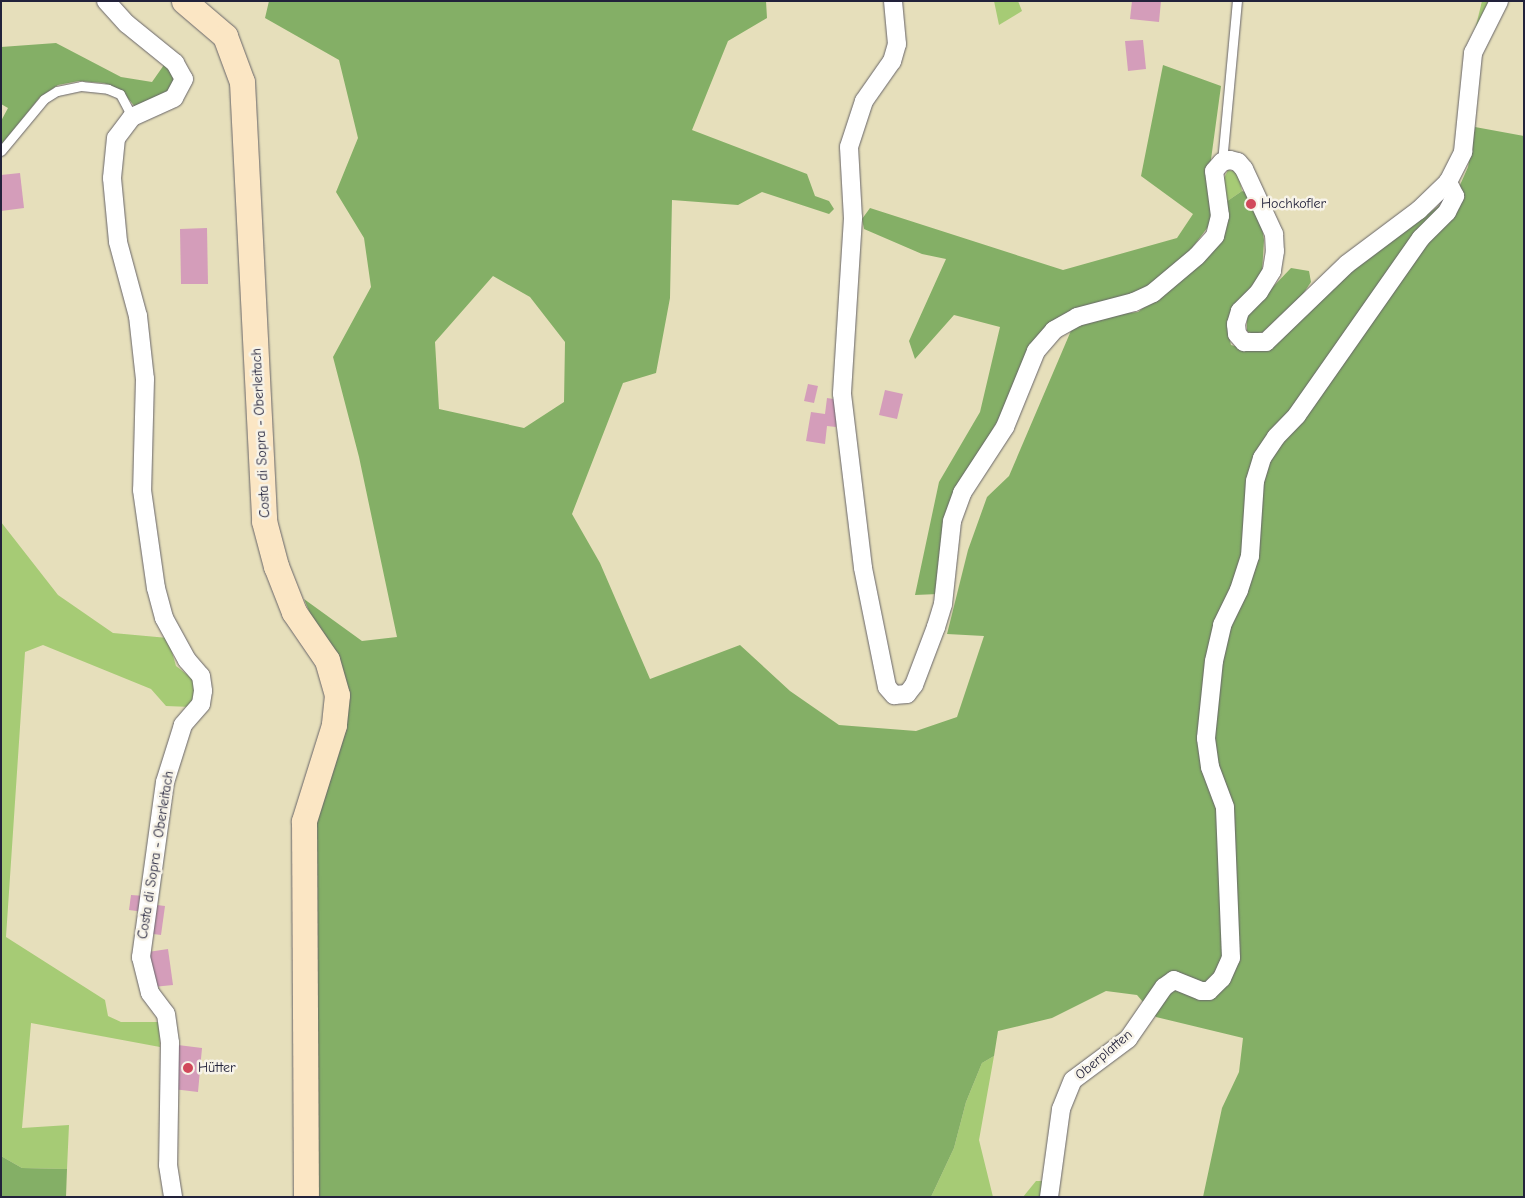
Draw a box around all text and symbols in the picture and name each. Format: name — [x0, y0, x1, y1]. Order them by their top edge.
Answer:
place label: Hochkofler — [1261, 196, 1326, 212]
marker: Hochkofler — [1245, 198, 1257, 210]
street label: Costa di Sopra - Oberleitach — [248, 348, 274, 518]
street label: Costa di Sopra - Oberleitach — [134, 770, 178, 940]
street label: Oberplatten — [1072, 1026, 1136, 1084]
place label: Hütter — [198, 1060, 235, 1076]
marker: Hütter — [182, 1062, 194, 1074]

